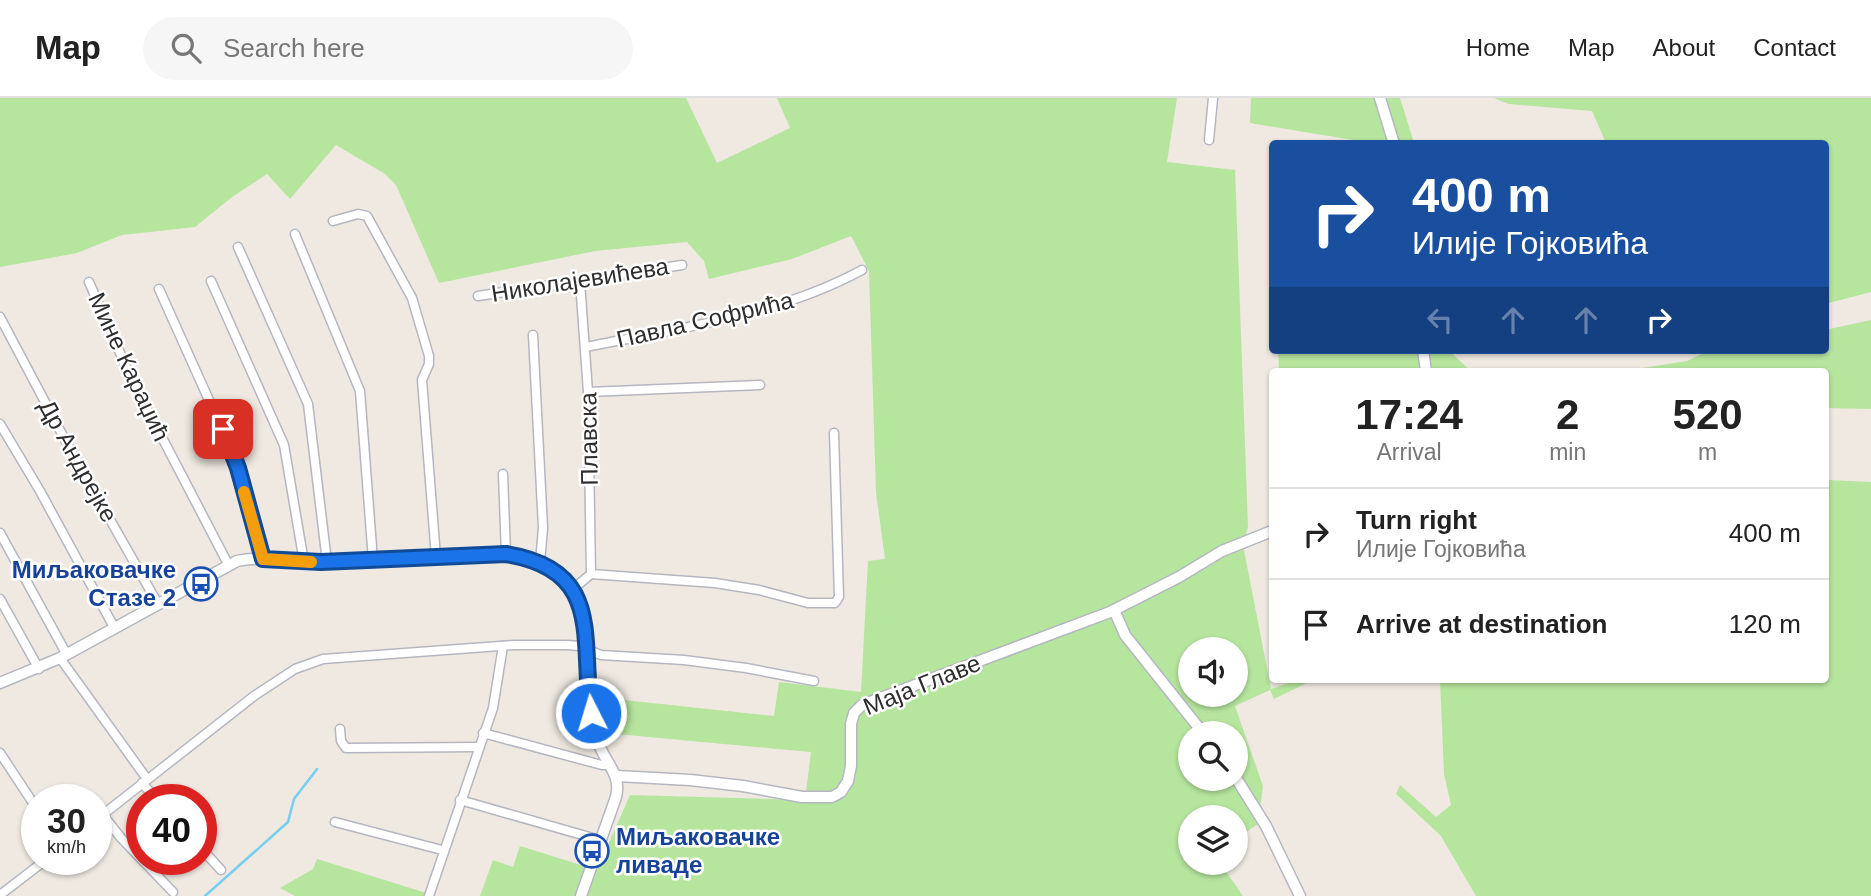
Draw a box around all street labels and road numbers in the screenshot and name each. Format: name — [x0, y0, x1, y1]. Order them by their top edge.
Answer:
street label: Николајевићева — [489, 252, 671, 307]
street label: Павла Софрића — [614, 286, 797, 353]
street label: Мине Караџић — [83, 288, 176, 445]
street label: Плавска — [574, 391, 603, 486]
street label: Др Андрејке — [34, 395, 123, 527]
street label: Маја Главе — [859, 649, 984, 720]

